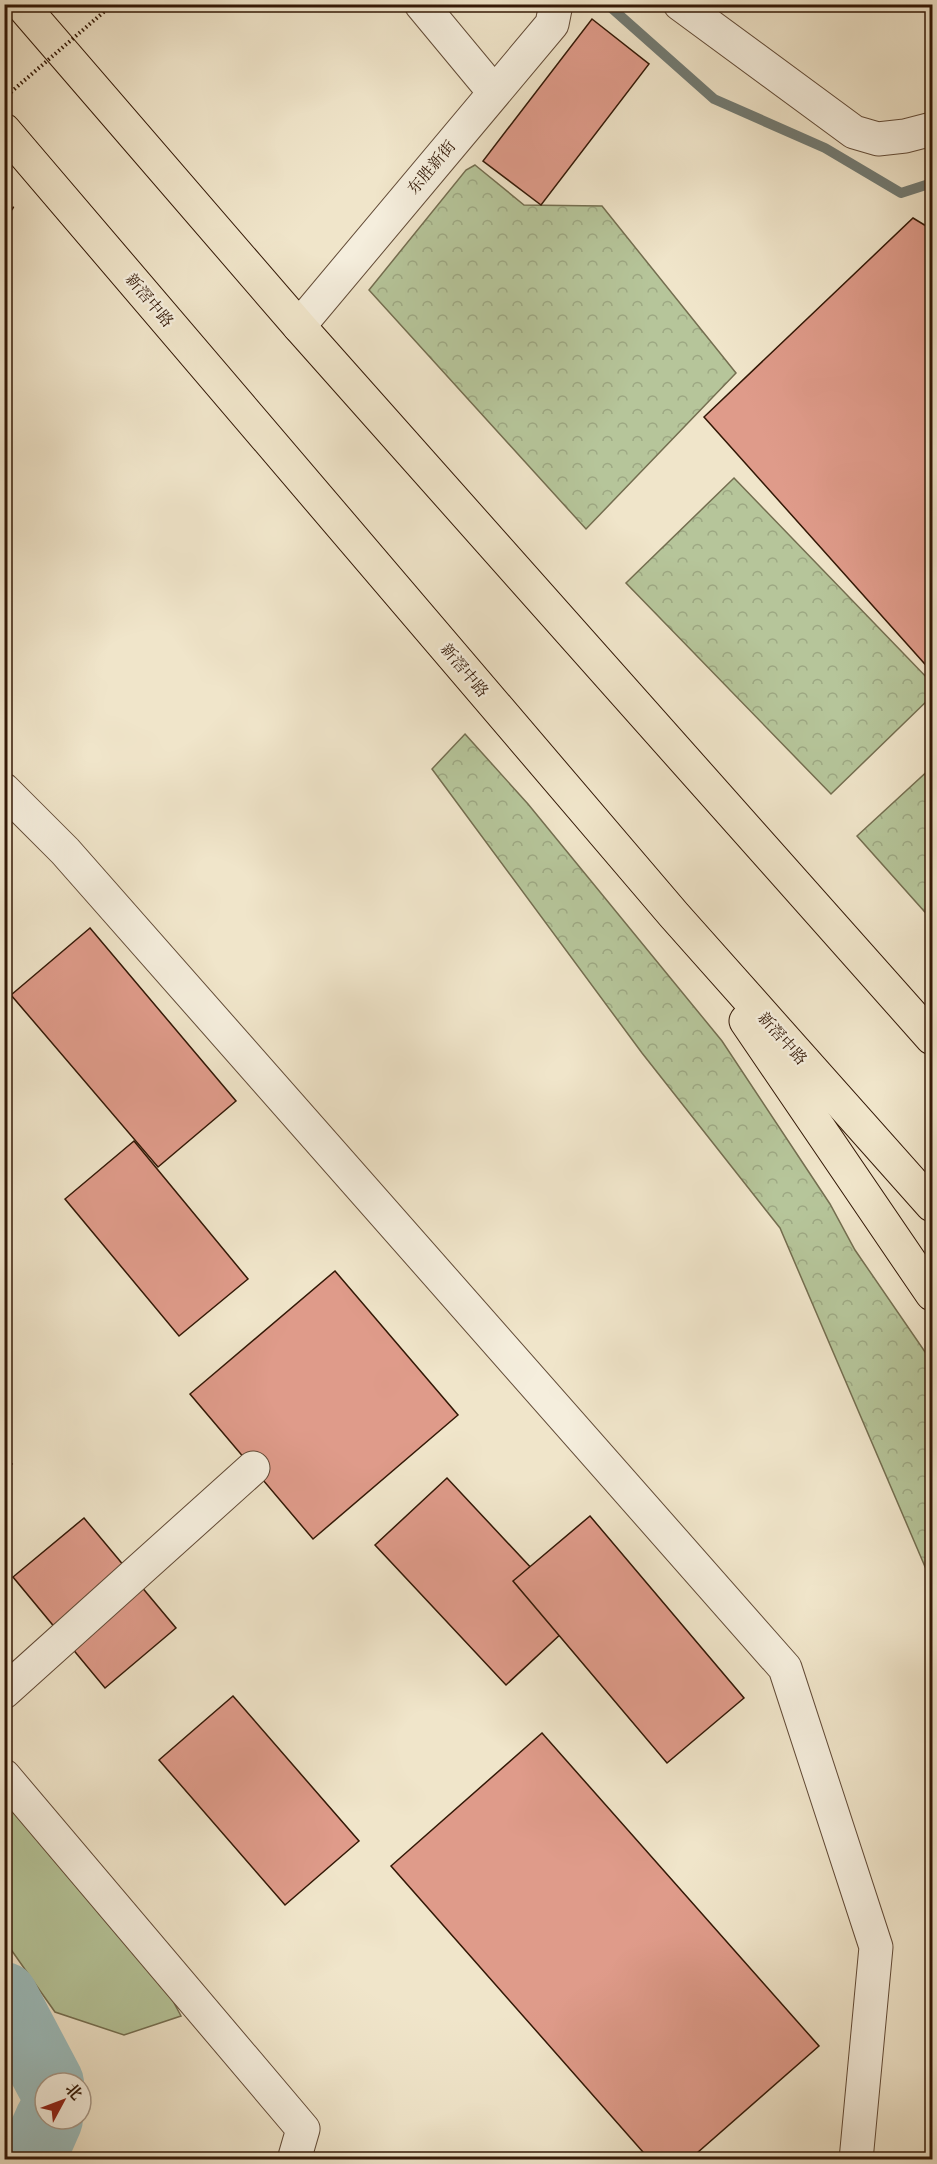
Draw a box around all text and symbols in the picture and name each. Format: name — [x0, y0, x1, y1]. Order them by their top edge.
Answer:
street label: 东胜新街 — [404, 137, 459, 198]
street label: 新滘中路 — [122, 270, 177, 331]
street label: 新滘中路 — [437, 640, 492, 701]
street label: 新滘中路 — [754, 1008, 811, 1068]
north arrow — [33, 2071, 93, 2131]
text: 北 — [62, 2079, 86, 2104]

